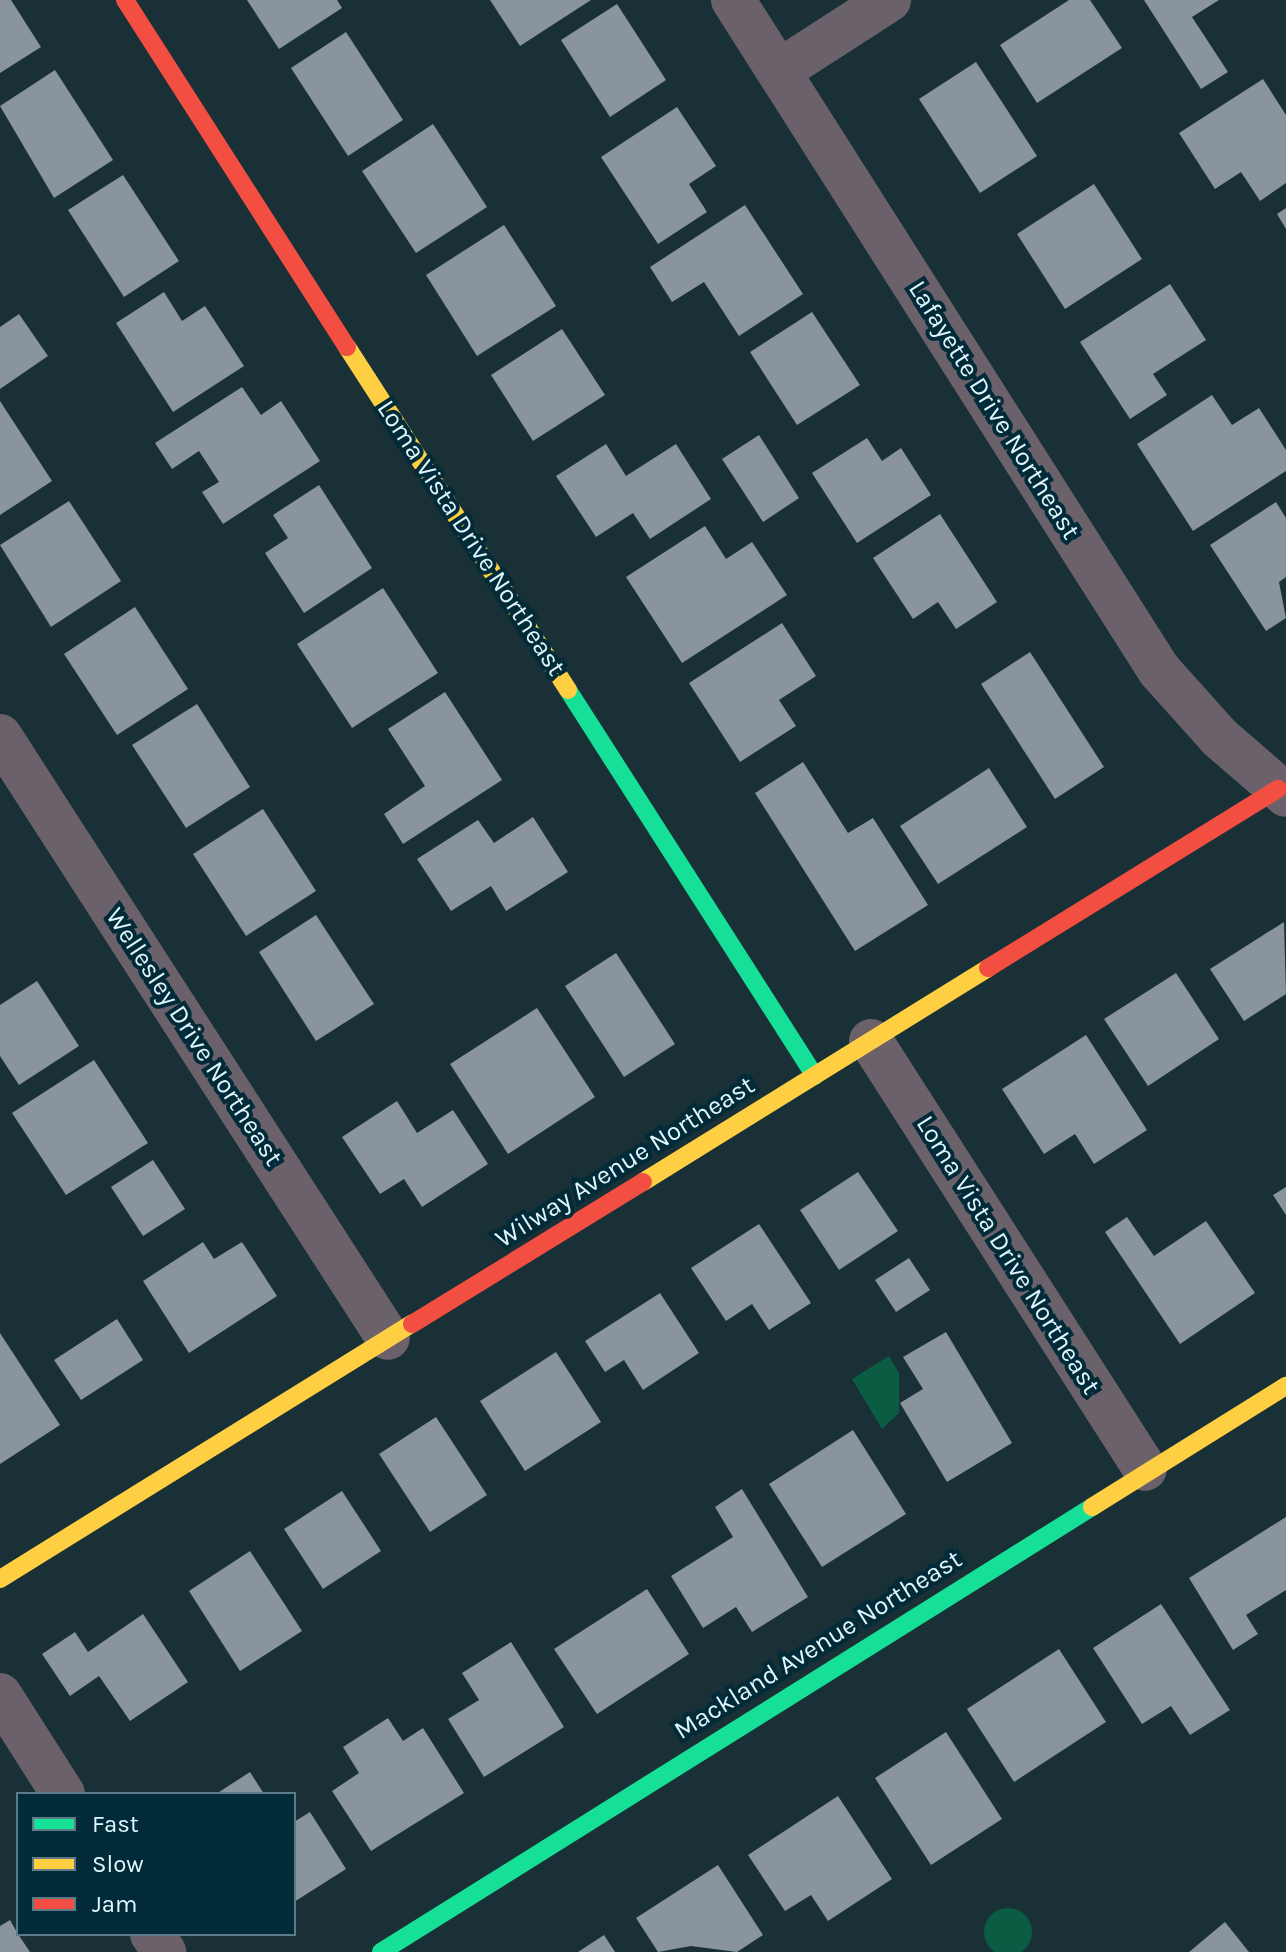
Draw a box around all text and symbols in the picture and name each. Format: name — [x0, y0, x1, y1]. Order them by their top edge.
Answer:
street label: Lafayette Drive Northeast — [902, 275, 1086, 545]
street label: Loma Vista Drive Northeast — [370, 394, 572, 682]
street label: Wellesley Drive Northeast — [99, 902, 289, 1172]
street label: Wilway Avenue Northeast — [490, 1069, 760, 1255]
street label: Loma Vista Drive Northeast — [909, 1110, 1107, 1400]
street label: Mackland Avenue Northeast — [669, 1544, 967, 1746]
legend — [16, 1792, 296, 1936]
text: Fast — [92, 1810, 139, 1838]
text: Slow — [92, 1850, 144, 1878]
text: Jam — [92, 1890, 137, 1918]

